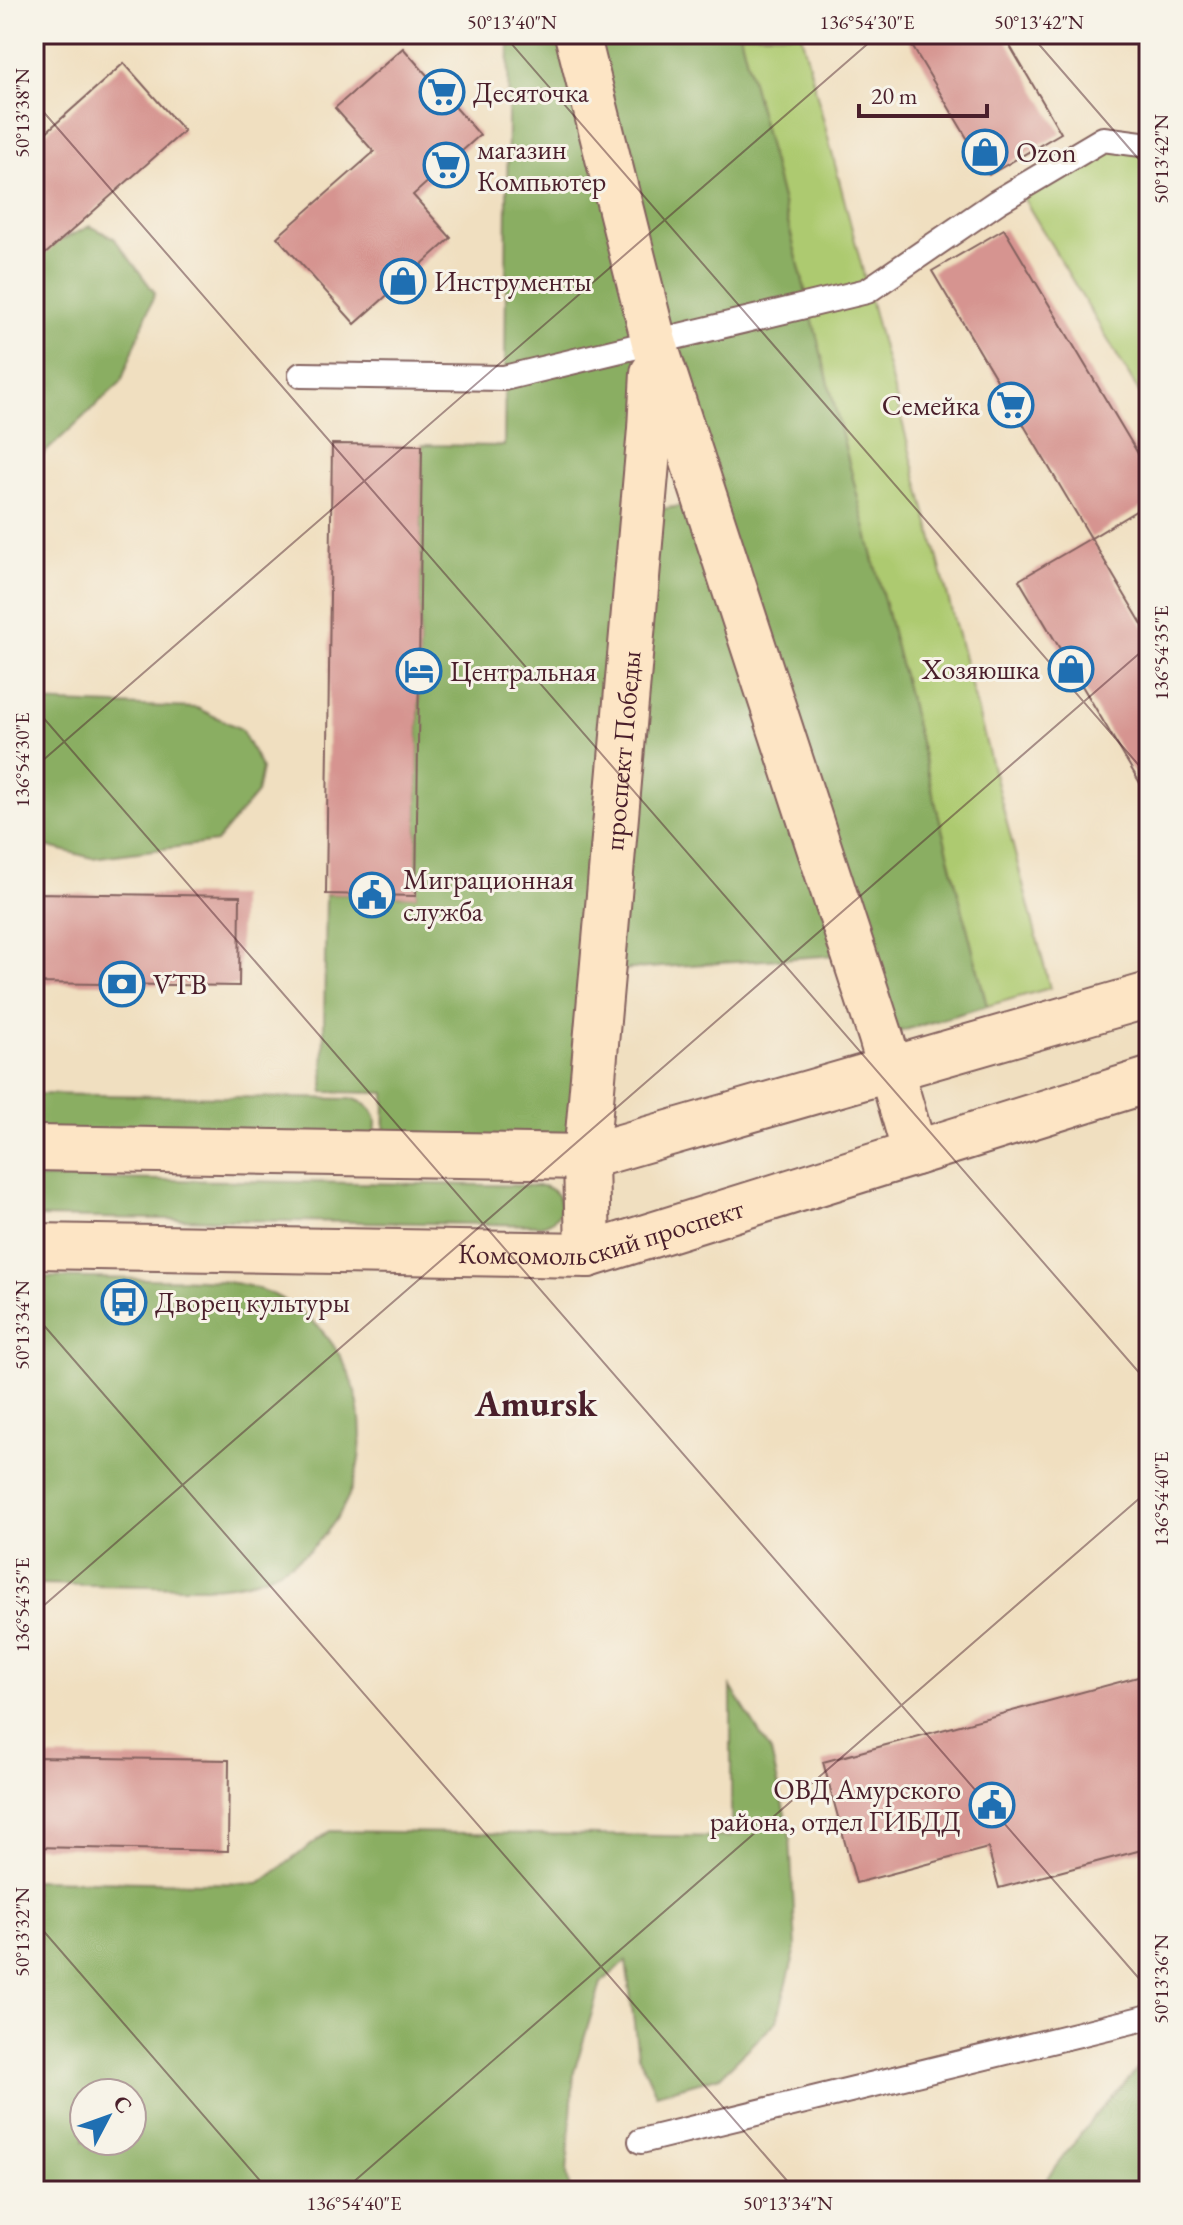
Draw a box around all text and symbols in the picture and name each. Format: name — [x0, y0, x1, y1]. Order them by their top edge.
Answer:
text: 50°13'40"N — [467, 9, 557, 35]
text: 136°54'30"E — [820, 9, 914, 35]
text: 50°13'42"N — [994, 9, 1084, 35]
text: 50°13'38"N — [9, 68, 35, 158]
supermarket icon: Десяточка — [418, 68, 466, 116]
scale bar — [859, 68, 987, 118]
place label: Десяточка — [473, 74, 590, 110]
text: 20 m — [871, 80, 918, 111]
text: 50°13'42"N — [1148, 114, 1174, 204]
shop icon: Ozon — [961, 128, 1009, 176]
place label: магазин Компьютер — [477, 131, 606, 199]
place label: Ozon — [1016, 134, 1077, 170]
supermarket icon: магазин Компьютер — [422, 141, 470, 189]
shop icon: Инструменты — [379, 257, 427, 305]
place label: Инструменты — [434, 263, 592, 299]
supermarket icon: Семейка — [987, 381, 1035, 429]
place label: Семейка — [882, 387, 981, 423]
text: 136°54'35"E — [1148, 606, 1174, 700]
shop icon: Хозяюшка — [1047, 645, 1095, 693]
hotel icon: Центральная — [395, 647, 443, 695]
street label: проспект Победы — [595, 649, 648, 852]
place label: Хозяюшка — [921, 651, 1041, 687]
place label: Центральная — [450, 653, 597, 689]
text: 136°54'30"E — [9, 713, 35, 807]
place label: Миграционная служба — [403, 861, 574, 929]
public building icon: Миграционная служба — [348, 871, 396, 919]
bank icon: VTB — [98, 960, 146, 1008]
place label: VTB — [153, 966, 207, 1002]
street label: Комсомольский проспект — [458, 1189, 748, 1273]
bus stop icon: Дворец культуры — [100, 1278, 148, 1326]
text: 50°13'34"N — [9, 1280, 35, 1370]
place label: Дворец культуры — [155, 1284, 350, 1320]
district label: Amursk — [474, 1380, 599, 1427]
text: 136°54'40"E — [1148, 1452, 1174, 1546]
text: 136°54'35"E — [9, 1558, 35, 1652]
place label: ОВД Амурского района, отдел ГИБДД — [710, 1771, 961, 1839]
public building icon: ОВД Амурского района, отдел ГИБДД — [968, 1781, 1016, 1829]
text: 50°13'32"N — [9, 1887, 35, 1977]
text: 50°13'36"N — [1148, 1934, 1174, 2024]
north arrow — [68, 2077, 148, 2157]
text: С — [107, 2089, 139, 2120]
text: 136°54'40"E — [307, 2190, 401, 2216]
text: 50°13'34"N — [743, 2190, 833, 2216]

